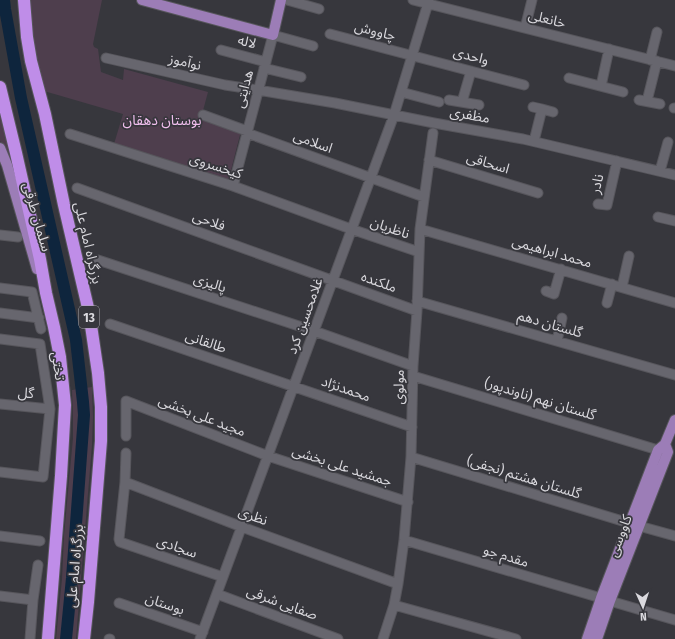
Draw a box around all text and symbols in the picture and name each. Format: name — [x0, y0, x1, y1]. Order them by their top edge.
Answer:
street label: خانعلی — [527, 6, 567, 32]
street label: چاووش — [352, 18, 397, 45]
street label: لاله — [236, 32, 258, 52]
street label: واحدی — [451, 43, 491, 69]
street label: نوآموز — [166, 50, 203, 74]
street label: هدایتی — [231, 68, 257, 110]
street label: مظفری — [449, 103, 491, 127]
park label: بوستان دهقان — [123, 112, 202, 129]
street label: اسلامی — [291, 127, 335, 157]
street label: اسحاقی — [465, 148, 511, 178]
street label: کیخسروی — [188, 150, 245, 183]
street label: نادر — [586, 172, 608, 196]
street label: سلمان طرقی — [19, 180, 55, 254]
street label: بزرگراه امام علی — [68, 200, 106, 286]
street label: فلاحی — [190, 207, 228, 235]
street label: ناظریان — [368, 213, 412, 243]
street label: محمد ابراهیمی — [510, 232, 594, 272]
street label: ملکنده — [359, 268, 399, 296]
street label: پالیزی — [191, 270, 228, 297]
street label: غلامحسین کرد — [283, 276, 327, 356]
road number: 13 — [79, 306, 99, 328]
street label: گلستان دهم — [515, 307, 585, 343]
street label: طالقانی — [183, 327, 229, 357]
street label: تختی — [48, 351, 68, 381]
street label: مولوی — [390, 369, 408, 405]
street label: محمدنژاد — [319, 373, 373, 405]
street label: گلستان نهم (ناوندپور) — [482, 374, 598, 426]
street label: گل — [17, 384, 35, 402]
street label: مجید علی بخشی — [156, 392, 248, 440]
street label: جمشید علی بخشی — [290, 442, 394, 490]
street label: گلستان هشتم (نجفی) — [464, 452, 583, 504]
street label: نظری — [236, 503, 270, 529]
street label: کاووسی — [604, 512, 636, 559]
street label: بزرگراه امام علی — [63, 523, 89, 609]
street label: سجادی — [155, 532, 199, 562]
street label: مقدم جو — [481, 541, 531, 573]
street label: صفایی شرقی — [244, 582, 320, 624]
north arrow — [623, 587, 663, 627]
street label: بوستان — [143, 589, 187, 619]
text: N — [640, 610, 647, 623]

